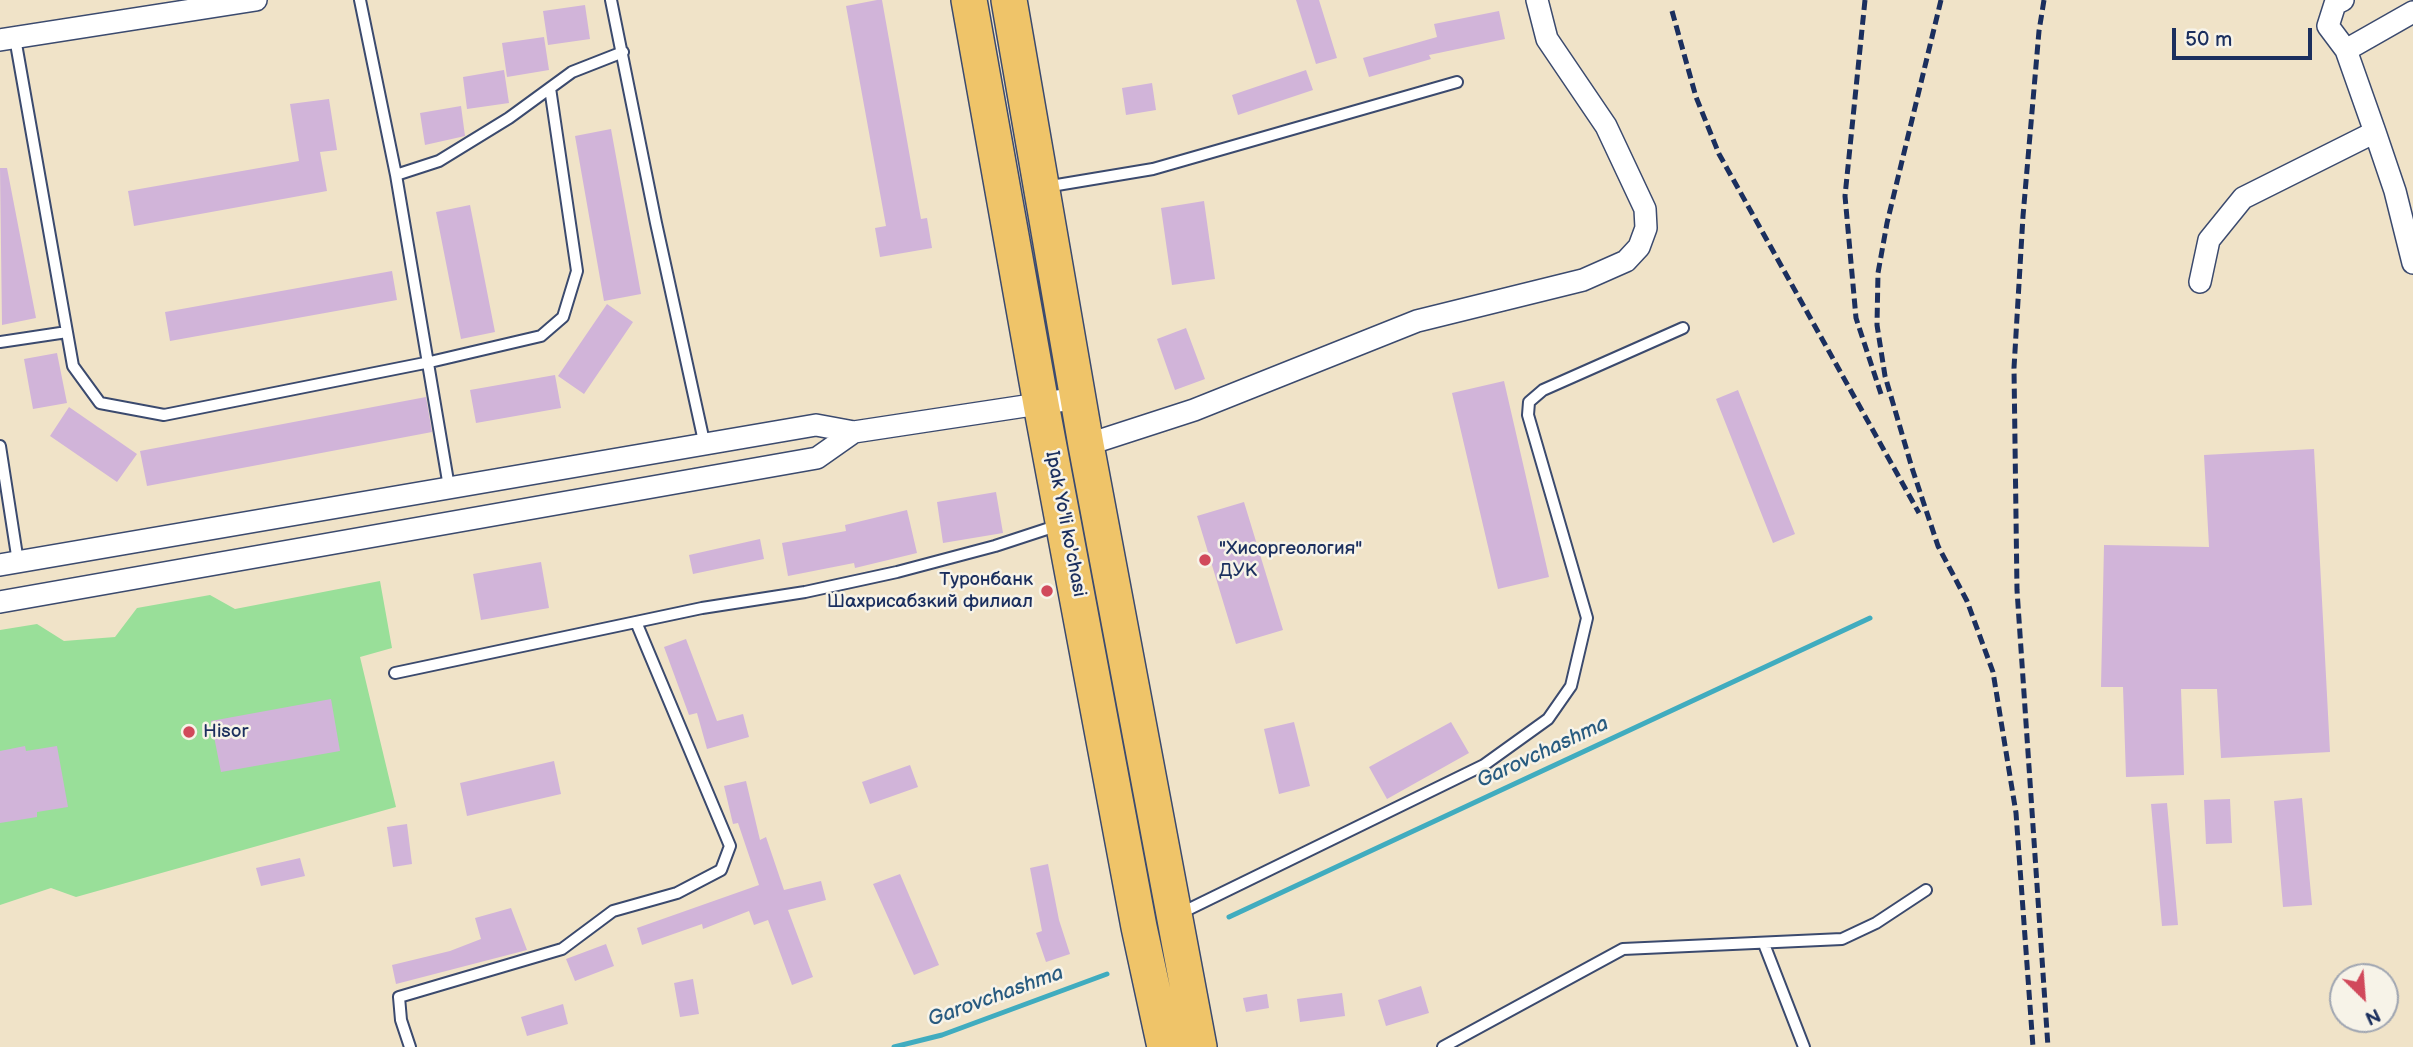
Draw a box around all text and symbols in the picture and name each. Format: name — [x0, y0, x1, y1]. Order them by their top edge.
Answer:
scale bar — [2175, 14, 2315, 58]
text: 50 m — [2185, 27, 2232, 52]
street label: Ipak Yo'li ko'chasi — [1040, 449, 1090, 599]
place label: "Хисоргеология" ДУК — [1219, 538, 1362, 582]
marker: "Хисоргеология" ДУК — [1197, 552, 1213, 568]
place label: Туронбанк Шахрисабзкий филиал — [827, 569, 1033, 613]
marker: Туронбанк Шахрисабзкий филиал — [1039, 583, 1055, 599]
water label: Garovchashma — [1473, 711, 1613, 795]
place label: Hisor — [203, 721, 248, 743]
marker: Hisor — [181, 724, 197, 740]
water label: Garovchashma — [925, 961, 1067, 1033]
north arrow — [2329, 963, 2399, 1033]
text: N — [2361, 1002, 2384, 1029]

